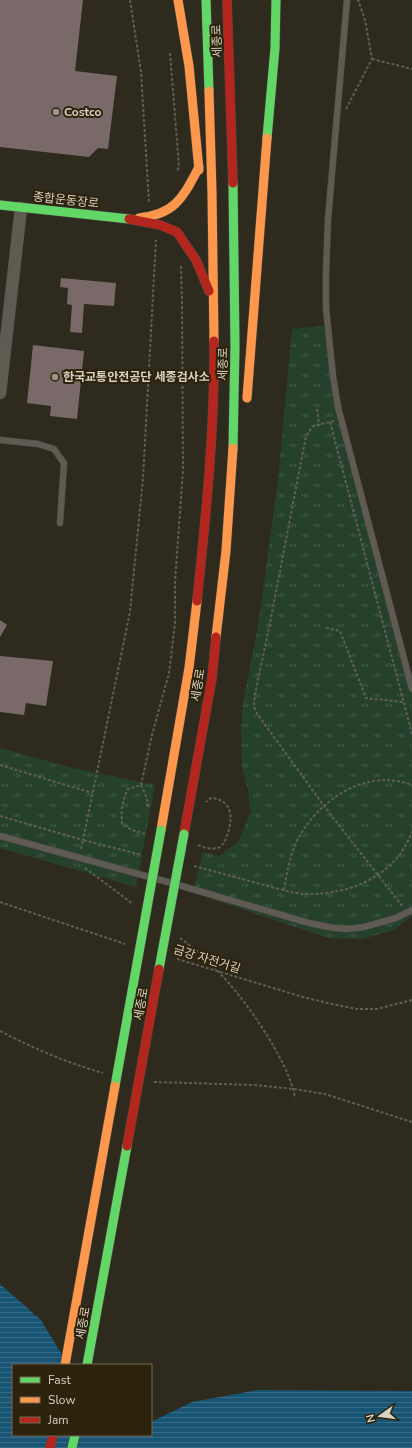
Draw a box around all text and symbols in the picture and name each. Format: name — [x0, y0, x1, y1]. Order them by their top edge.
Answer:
street label: 세종로 — [208, 24, 226, 58]
place label: Costco — [64, 104, 102, 120]
marker: Costco — [51, 107, 61, 117]
street label: 종합운동장로 — [32, 189, 100, 211]
street label: 세종로 — [215, 347, 231, 381]
place label: 한국교통안전공단 세종검사소 — [63, 369, 210, 385]
marker: 한국교통안전공단 세종검사소 — [50, 372, 60, 382]
street label: 세종로 — [188, 667, 208, 703]
street label: 금강 자전거길 — [172, 941, 242, 977]
street label: 세종로 — [130, 986, 152, 1022]
street label: 세종로 — [72, 1305, 94, 1341]
legend — [12, 1364, 152, 1436]
text: Fast — [48, 1372, 71, 1388]
text: Slow — [48, 1392, 76, 1408]
north arrow — [360, 1396, 400, 1436]
text: Jam — [47, 1412, 69, 1428]
text: N — [363, 1412, 379, 1424]

